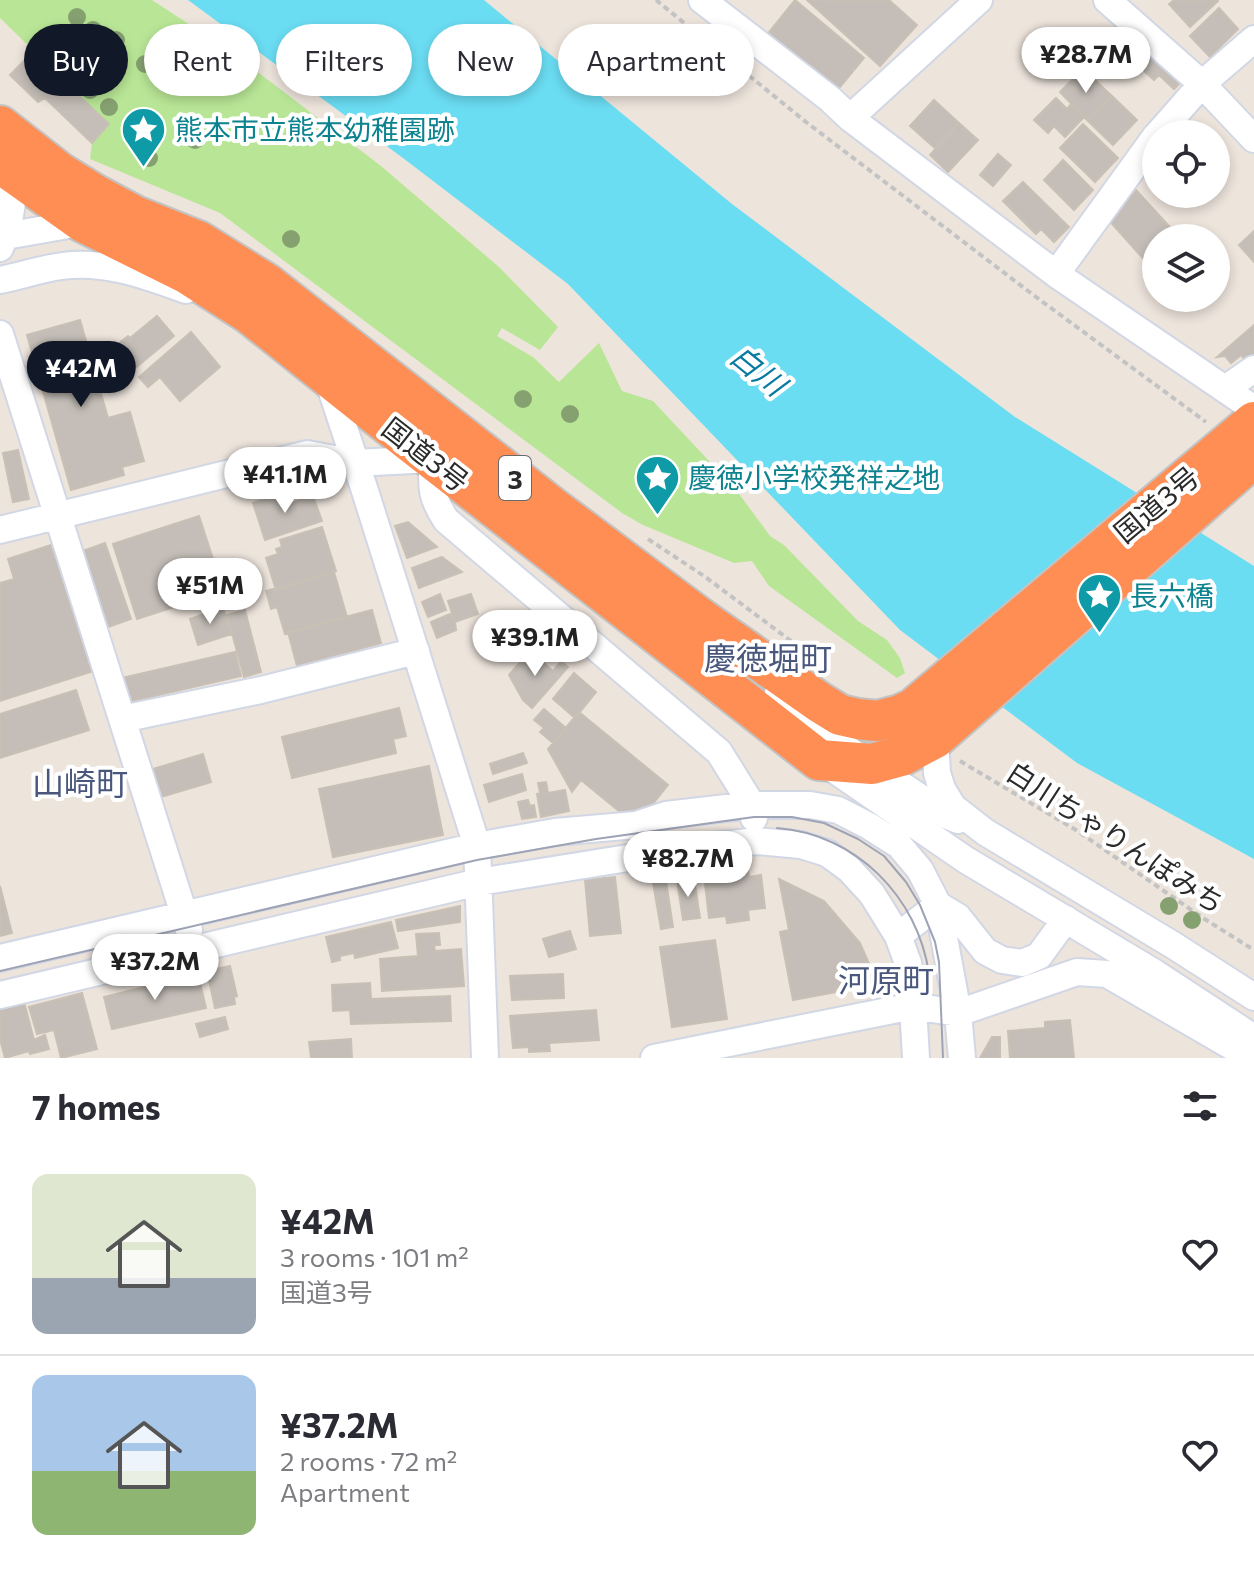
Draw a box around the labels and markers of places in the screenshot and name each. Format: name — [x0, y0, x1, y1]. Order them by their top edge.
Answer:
pin: ¥28.7M — [1021, 27, 1151, 95]
place icon: 熊本市立熊本幼稚園跡 — [120, 105, 168, 168]
place label: 熊本市立熊本幼稚園跡 — [175, 112, 455, 146]
pin: ¥42M — [34, 341, 128, 409]
pin: ¥41.1M — [220, 447, 350, 515]
place icon: 慶徳小学校発祥之地 — [633, 453, 681, 516]
place label: 慶徳小学校発祥之地 — [688, 460, 940, 494]
pin: ¥51M — [163, 558, 257, 626]
place icon: 長六橋 — [1075, 571, 1123, 634]
place label: 長六橋 — [1130, 578, 1214, 612]
pin: ¥39.1M — [470, 610, 600, 678]
pin: ¥82.7M — [623, 831, 753, 899]
pin: ¥37.2M — [90, 934, 220, 1002]

